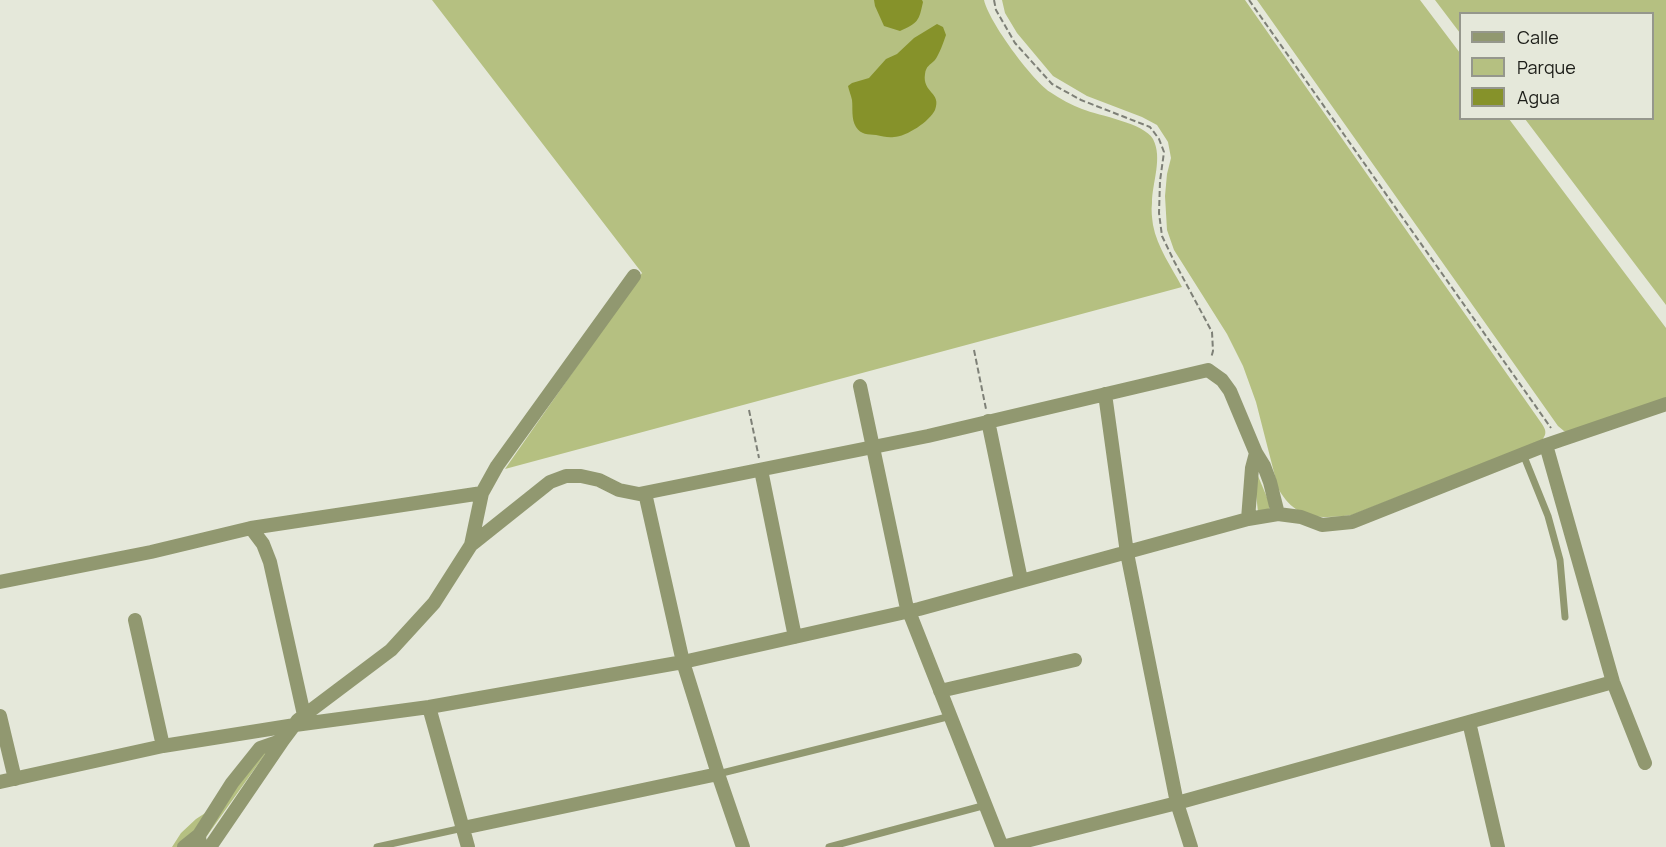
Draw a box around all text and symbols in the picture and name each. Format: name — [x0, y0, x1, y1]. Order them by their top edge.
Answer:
legend — [1459, 12, 1654, 120]
text: Calle — [1517, 25, 1559, 49]
text: Parque — [1517, 55, 1576, 79]
text: Agua — [1517, 85, 1560, 109]

